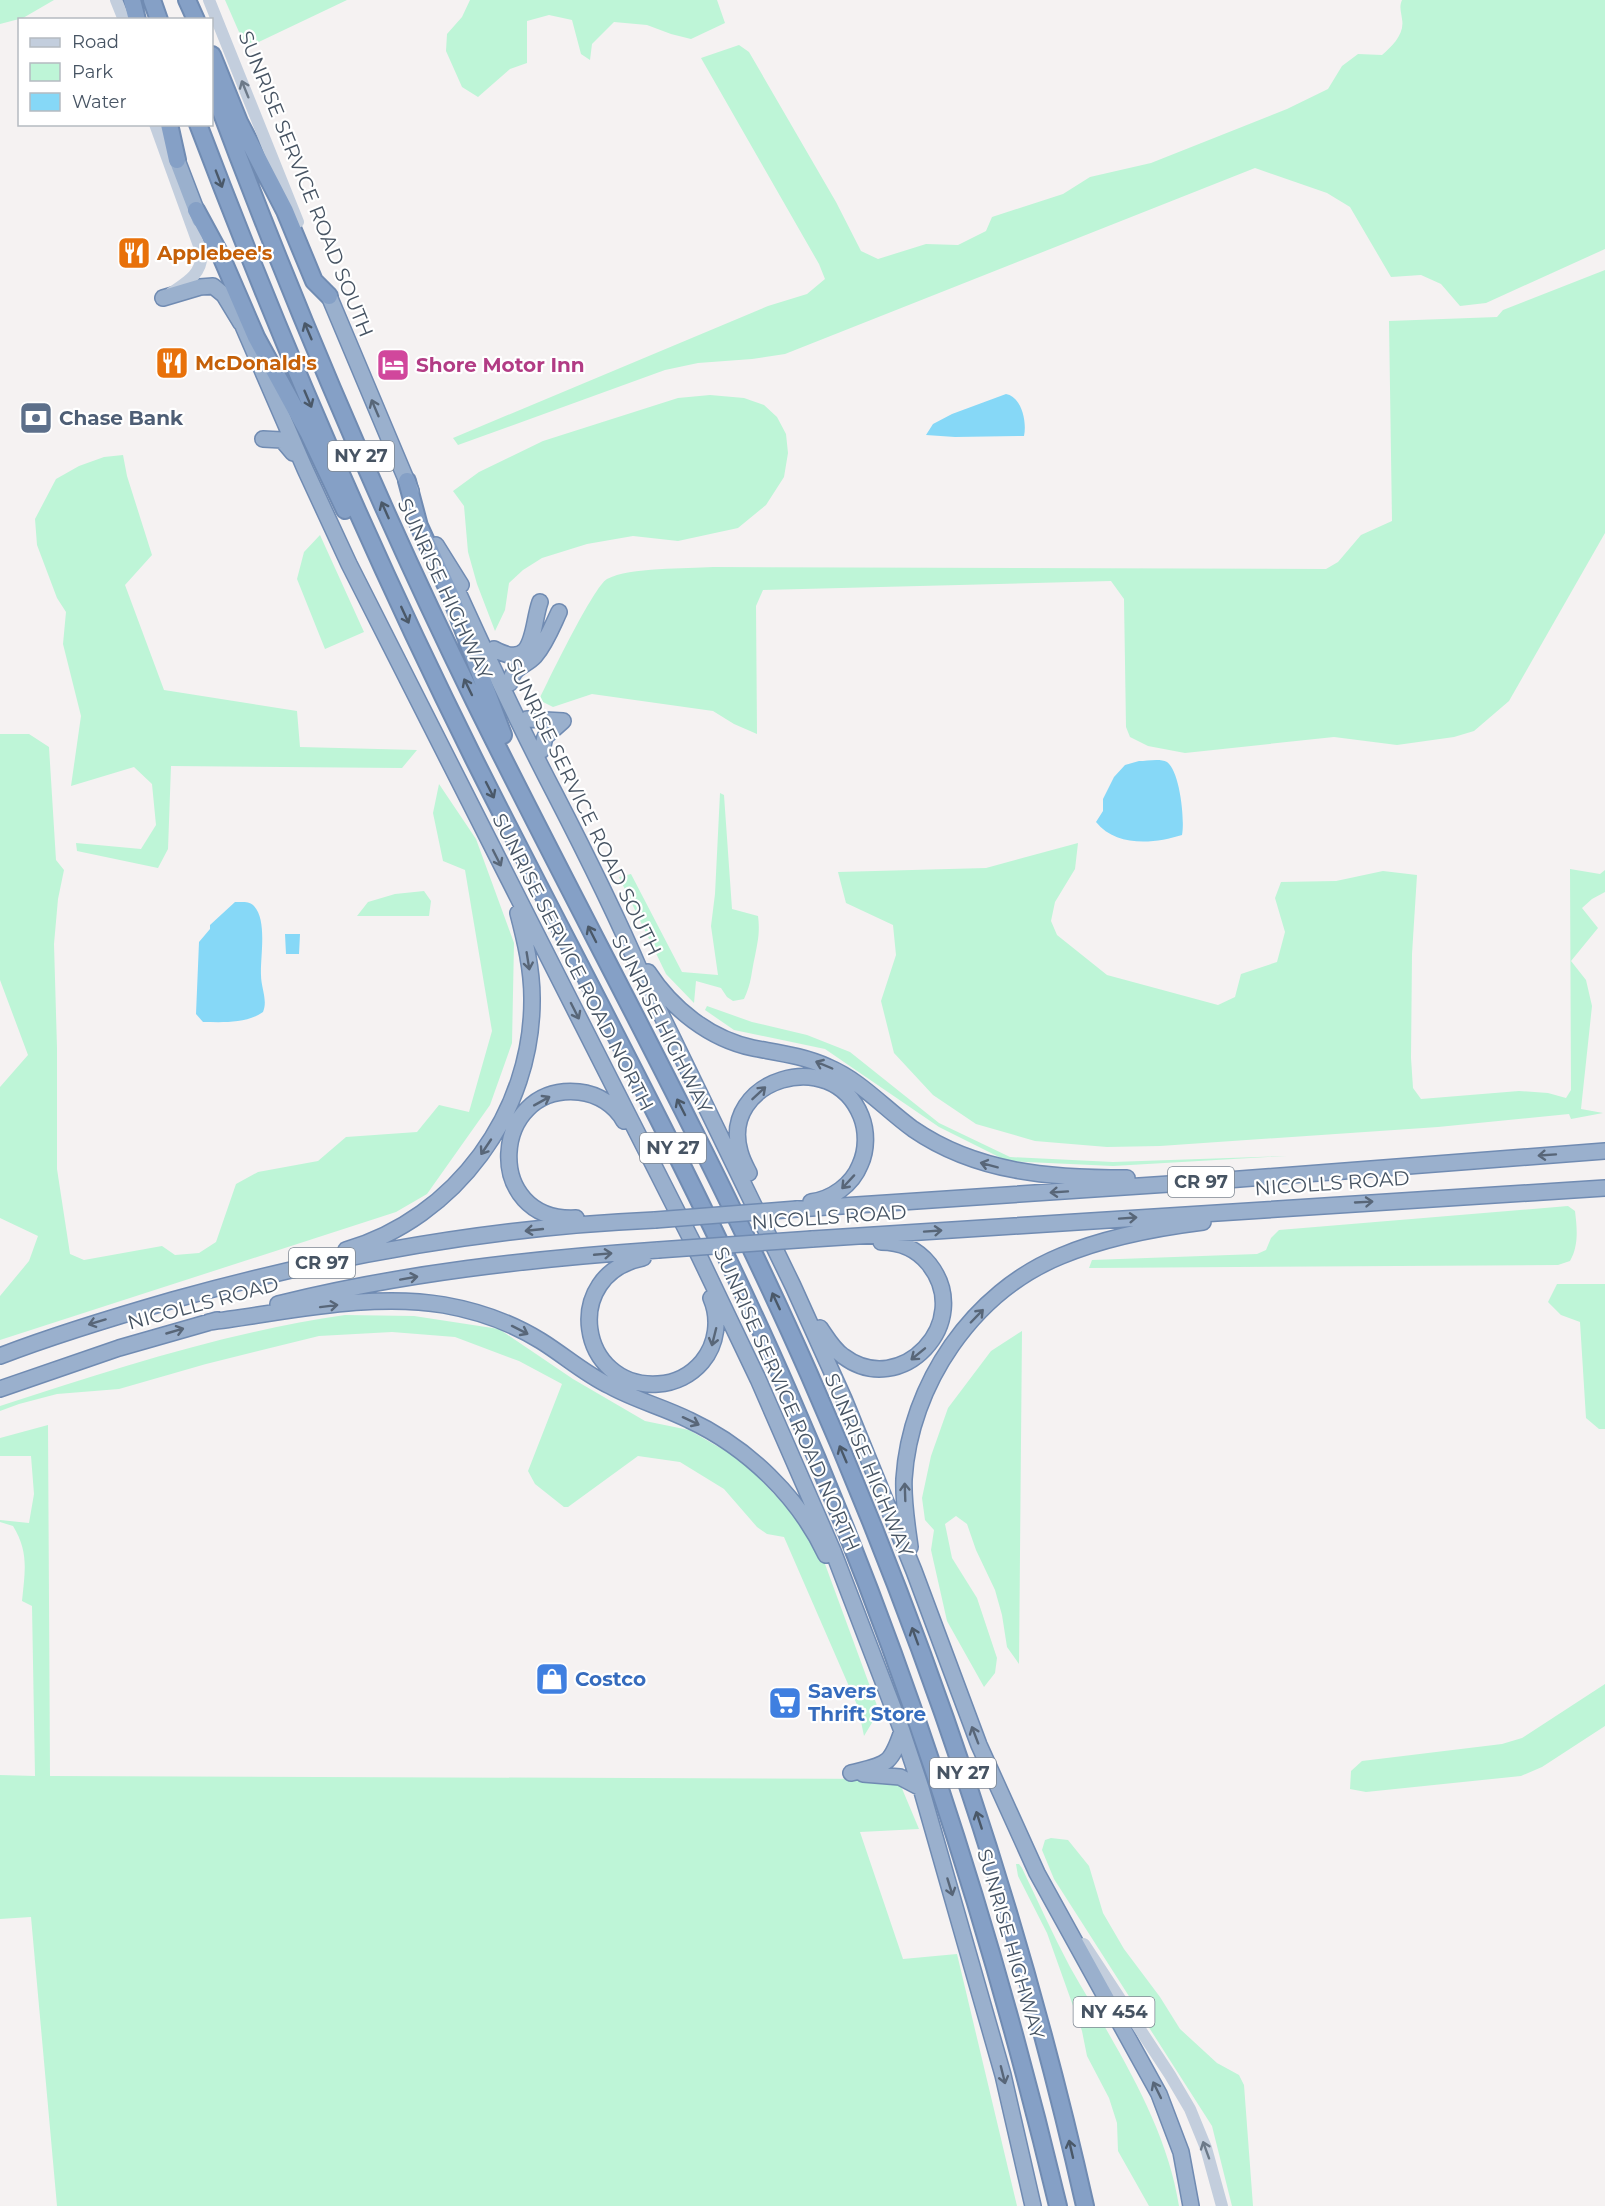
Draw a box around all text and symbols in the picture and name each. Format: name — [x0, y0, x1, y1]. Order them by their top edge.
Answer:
legend — [18, 18, 213, 126]
street label: SUNRISE SERVICE ROAD SOUTH — [233, 27, 379, 341]
text: Road — [72, 31, 119, 53]
text: Park — [72, 61, 113, 83]
one-way arrow — [239, 80, 250, 98]
text: Water — [72, 91, 127, 113]
one-way arrow — [214, 169, 225, 188]
restaurant icon: Applebee's — [116, 235, 152, 271]
place label: Applebee's — [156, 241, 273, 265]
one-way arrow — [302, 323, 313, 341]
restaurant icon: McDonald's — [154, 345, 190, 381]
hotel icon: Shore Motor Inn — [375, 347, 411, 383]
place label: McDonald's — [195, 351, 317, 375]
place label: Shore Motor Inn — [416, 353, 585, 377]
one-way arrow — [303, 389, 314, 407]
bank icon: Chase Bank — [18, 400, 54, 436]
one-way arrow — [369, 400, 381, 418]
place label: Chase Bank — [59, 406, 184, 430]
road number: NY 27 — [328, 441, 394, 471]
street label: SUNRISE HIGHWAY — [392, 495, 498, 684]
one-way arrow — [379, 502, 390, 520]
one-way arrow — [400, 605, 412, 623]
street label: SUNRISE SERVICE ROAD SOUTH — [501, 654, 667, 960]
one-way arrow — [461, 678, 473, 696]
one-way arrow — [485, 781, 497, 799]
street label: SUNRISE SERVICE ROAD NORTH — [487, 809, 659, 1115]
one-way arrow — [492, 848, 503, 866]
one-way arrow — [586, 925, 597, 943]
street label: SUNRISE HIGHWAY — [607, 931, 718, 1118]
one-way arrow — [523, 951, 534, 970]
one-way arrow — [570, 1001, 581, 1019]
one-way arrow — [815, 1059, 833, 1070]
one-way arrow — [752, 1086, 767, 1101]
one-way arrow — [533, 1095, 550, 1107]
one-way arrow — [674, 1099, 686, 1117]
road number: NY 27 — [640, 1133, 706, 1163]
one-way arrow — [480, 1138, 493, 1155]
one-way arrow — [1537, 1150, 1557, 1161]
one-way arrow — [980, 1159, 999, 1170]
street label: NICOLLS ROAD — [1254, 1166, 1410, 1200]
road number: CR 97 — [1168, 1167, 1234, 1197]
one-way arrow — [841, 1175, 855, 1190]
one-way arrow — [1050, 1186, 1069, 1197]
one-way arrow — [1354, 1197, 1374, 1208]
street label: NICOLLS ROAD — [751, 1200, 907, 1234]
one-way arrow — [1118, 1212, 1137, 1223]
one-way arrow — [524, 1225, 544, 1236]
one-way arrow — [923, 1225, 943, 1236]
street label: SUNRISE SERVICE ROAD NORTH — [709, 1243, 865, 1555]
road number: CR 97 — [289, 1248, 355, 1278]
one-way arrow — [592, 1248, 612, 1259]
street label: NICOLLS ROAD — [125, 1271, 281, 1335]
one-way arrow — [399, 1272, 419, 1283]
one-way arrow — [769, 1293, 781, 1311]
one-way arrow — [319, 1300, 339, 1311]
one-way arrow — [969, 1308, 984, 1323]
one-way arrow — [88, 1317, 107, 1328]
one-way arrow — [510, 1324, 528, 1336]
one-way arrow — [165, 1325, 184, 1336]
one-way arrow — [707, 1327, 719, 1346]
one-way arrow — [910, 1348, 926, 1361]
street label: SUNRISE HIGHWAY — [819, 1370, 919, 1561]
one-way arrow — [682, 1415, 700, 1427]
one-way arrow — [837, 1446, 848, 1464]
one-way arrow — [899, 1482, 910, 1502]
one-way arrow — [909, 1627, 920, 1645]
shop icon: Costco — [534, 1661, 570, 1697]
place label: Costco — [575, 1667, 646, 1691]
place label: Savers Thrift Store — [808, 1679, 926, 1726]
supermarket icon: Savers Thrift Store — [767, 1685, 803, 1721]
one-way arrow — [969, 1726, 980, 1745]
road number: NY 27 — [930, 1758, 996, 1788]
one-way arrow — [972, 1811, 983, 1830]
street label: SUNRISE HIGHWAY — [972, 1846, 1050, 2042]
one-way arrow — [945, 1878, 956, 1897]
road number: NY 454 — [1074, 1997, 1154, 2027]
one-way arrow — [998, 2065, 1010, 2084]
one-way arrow — [1150, 2082, 1162, 2100]
one-way arrow — [1065, 2140, 1077, 2159]
one-way arrow — [1200, 2141, 1211, 2160]

